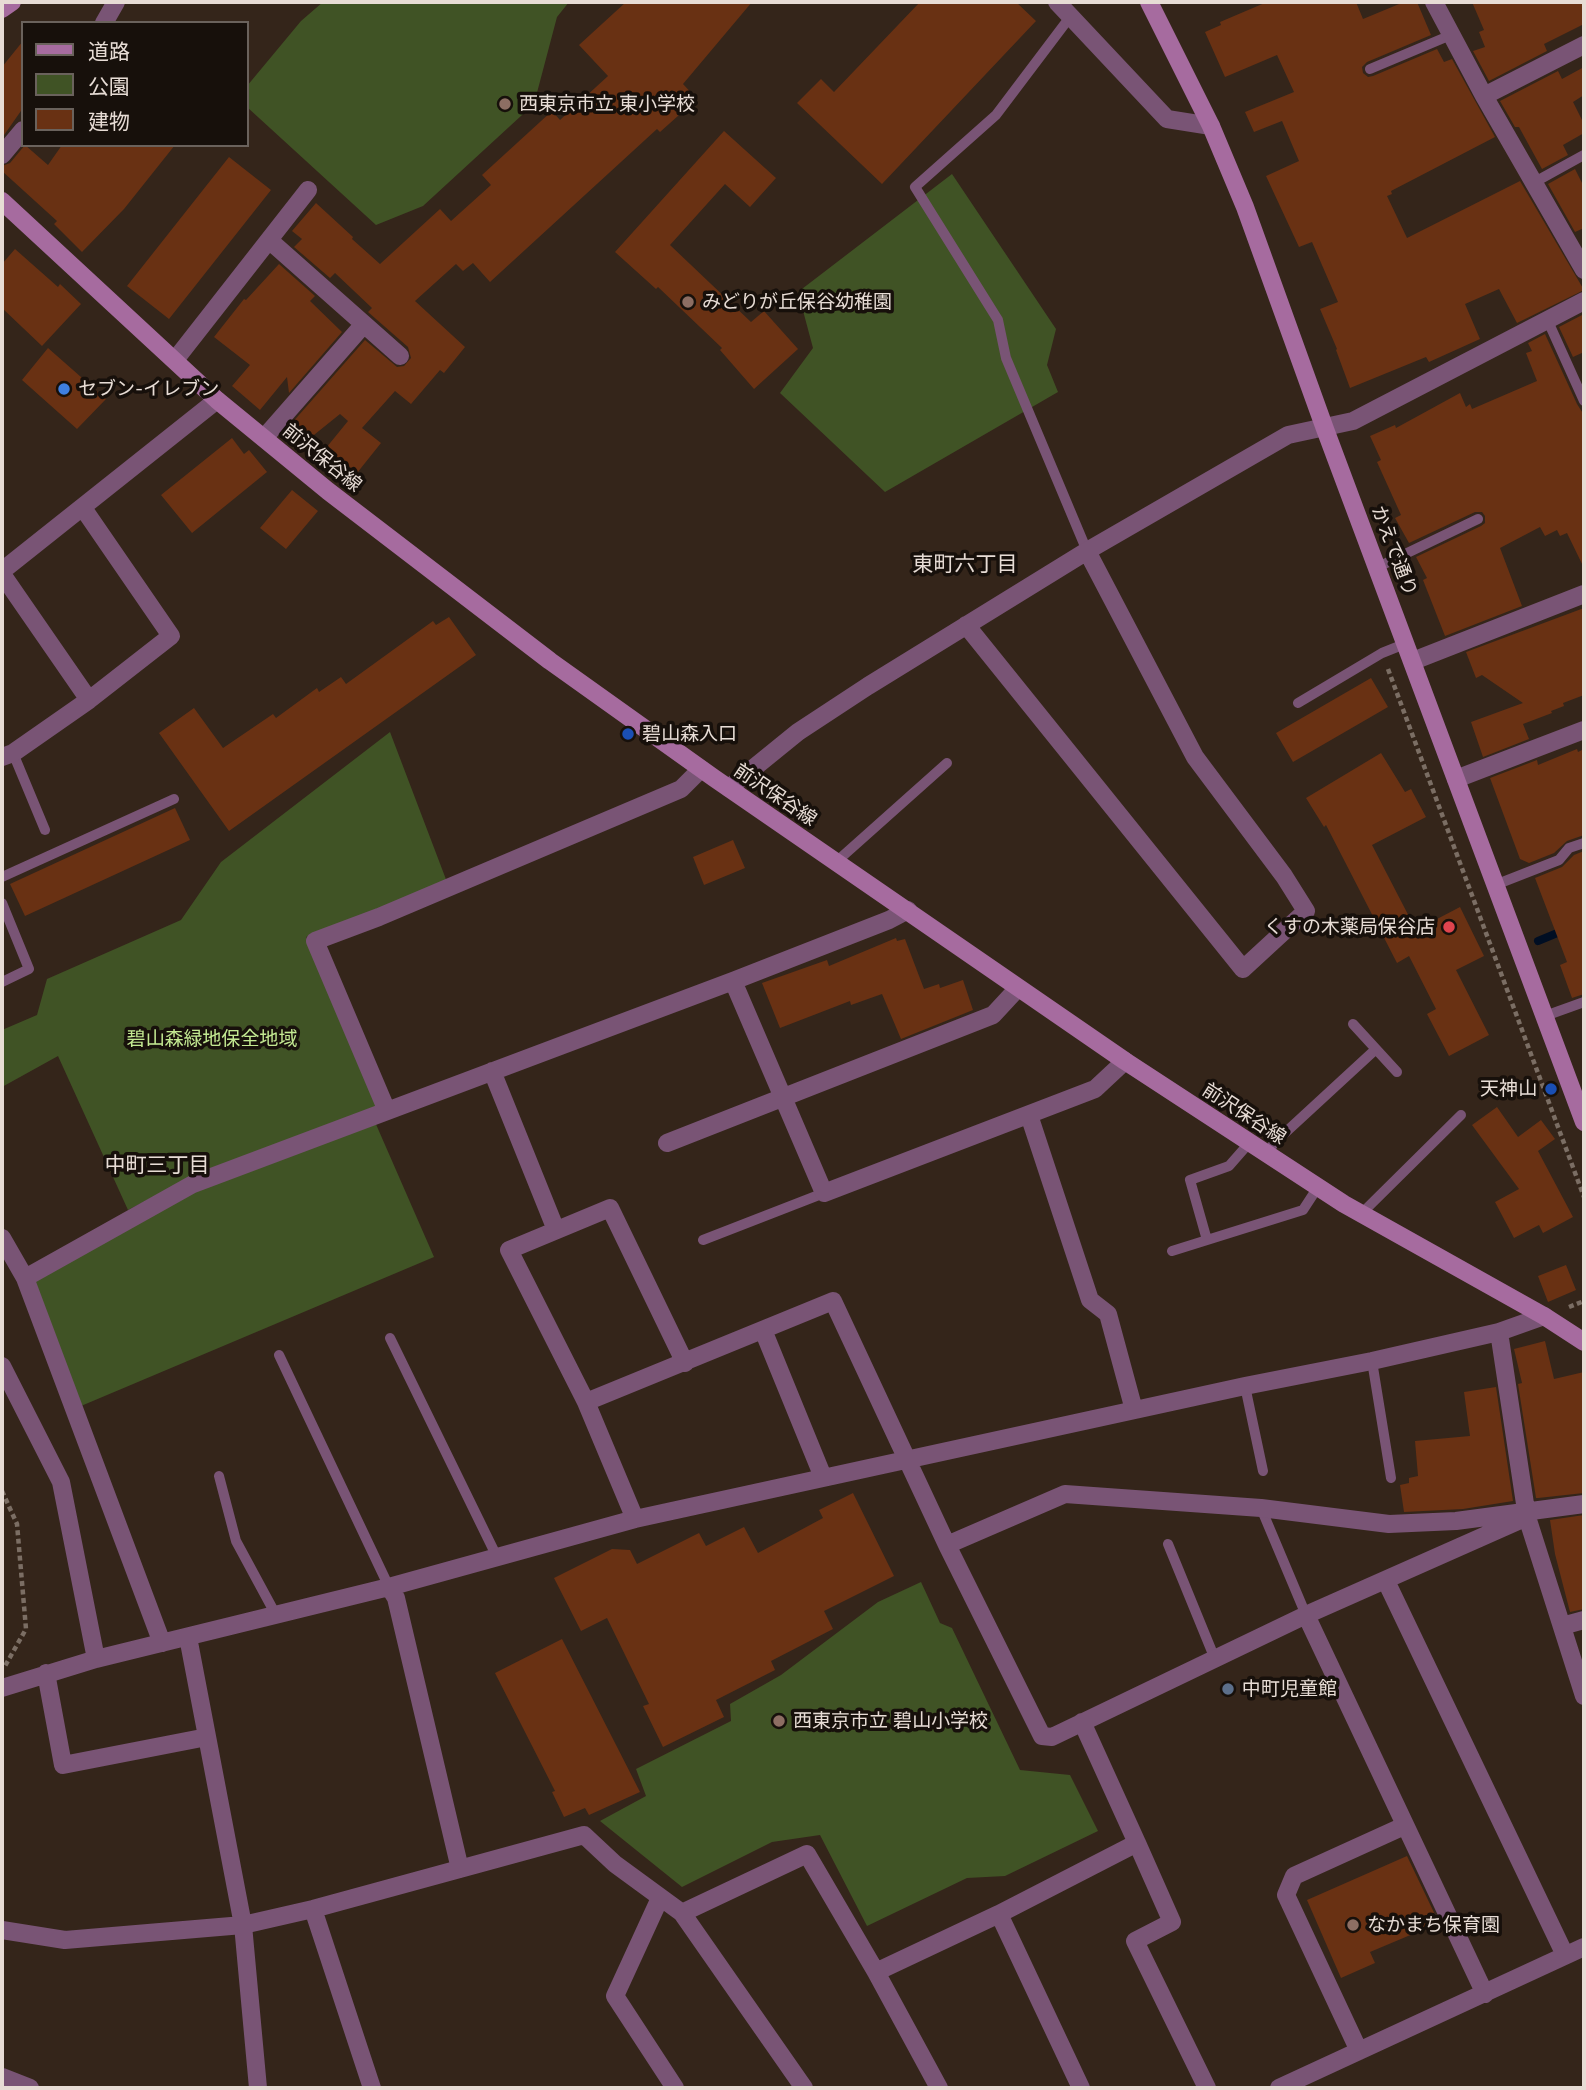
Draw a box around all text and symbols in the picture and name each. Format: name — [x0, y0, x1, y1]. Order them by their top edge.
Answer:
legend — [21, 21, 248, 147]
text: 道路 — [88, 38, 130, 64]
text: 公園 — [88, 73, 130, 99]
place label: 西東京市立 東小学校 — [519, 93, 695, 115]
marker: 西東京市立 東小学校 — [497, 96, 513, 112]
text: 建物 — [88, 108, 130, 134]
place label: みどりが丘保谷幼稚園 — [702, 291, 892, 313]
marker: みどりが丘保谷幼稚園 — [680, 294, 696, 310]
place label: セブン-イレブン — [78, 378, 219, 400]
marker: セブン-イレブン — [56, 381, 72, 397]
street label: 前沢保谷線 — [278, 419, 366, 497]
street label: かえで通り — [1366, 503, 1422, 599]
district label: 東町六丁目 — [913, 552, 1017, 578]
place label: 碧山森入口 — [642, 723, 737, 745]
marker: 碧山森入口 — [620, 726, 636, 742]
street label: 前沢保谷線 — [729, 759, 821, 831]
place label: くすの木薬局保谷店 — [1264, 916, 1435, 938]
marker: くすの木薬局保谷店 — [1441, 919, 1457, 935]
park label: 碧山森緑地保全地域 — [127, 1028, 297, 1050]
place label: 天神山 — [1480, 1078, 1537, 1100]
street label: 前沢保谷線 — [1198, 1079, 1290, 1149]
marker: 天神山 — [1543, 1081, 1559, 1097]
district label: 中町三丁目 — [105, 1153, 209, 1179]
place label: 中町児童館 — [1242, 1678, 1337, 1700]
marker: 中町児童館 — [1220, 1681, 1236, 1697]
place label: 西東京市立 碧山小学校 — [793, 1710, 988, 1732]
marker: 西東京市立 碧山小学校 — [771, 1713, 787, 1729]
place label: なかまち保育園 — [1367, 1914, 1500, 1936]
marker: なかまち保育園 — [1345, 1917, 1361, 1933]

